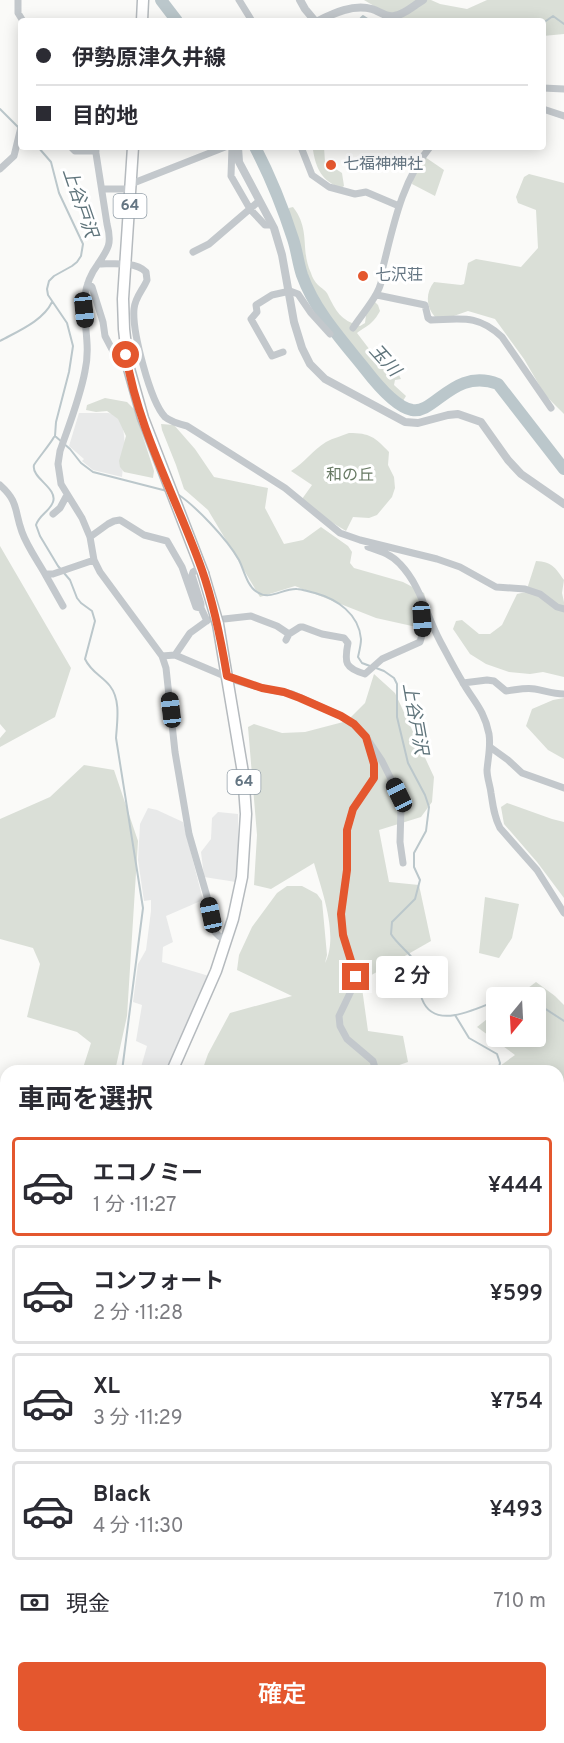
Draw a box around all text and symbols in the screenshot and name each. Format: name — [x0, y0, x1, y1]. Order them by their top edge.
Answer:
text: 伊勢原津久井線 — [72, 46, 226, 73]
text: 目的地 — [72, 104, 138, 131]
place label: 七福神神社 — [343, 155, 423, 175]
marker: 七福神神社 — [324, 158, 338, 172]
water label: 上谷戸沢 — [56, 165, 102, 243]
road number: 64 — [114, 194, 146, 218]
place label: 七沢荘 — [375, 266, 423, 286]
marker: 七沢荘 — [356, 269, 370, 283]
car — [73, 291, 95, 329]
water label: 玉川 — [363, 340, 406, 384]
route start — [112, 341, 139, 368]
park label: 和の丘 — [326, 466, 374, 486]
car — [412, 600, 432, 638]
water label: 上谷戸沢 — [396, 682, 432, 758]
car — [160, 691, 182, 729]
road number: 64 — [228, 770, 260, 794]
car — [383, 775, 415, 815]
car — [198, 896, 224, 934]
callout: 2 分 — [377, 956, 449, 998]
route end — [342, 963, 369, 990]
text: 2 分 — [393, 964, 431, 990]
north arrow — [486, 987, 546, 1047]
map controls — [486, 987, 546, 1047]
text: 車両を選択 — [18, 1084, 153, 1118]
icon: car — [21, 1160, 75, 1214]
text: エコノミー — [93, 1161, 203, 1188]
text: ¥444 — [488, 1173, 543, 1200]
text: 1 分 · 11:27 — [93, 1193, 176, 1219]
icon: car — [21, 1268, 75, 1322]
text: コンフォート — [93, 1269, 224, 1296]
text: ¥599 — [490, 1281, 543, 1308]
text: 2 分 · 11:28 — [93, 1301, 183, 1327]
text: XL — [93, 1374, 120, 1401]
icon: car — [21, 1376, 75, 1430]
text: ¥754 — [490, 1389, 543, 1416]
text: 3 分 · 11:29 — [93, 1406, 183, 1432]
text: Black — [93, 1482, 151, 1509]
icon: car — [21, 1484, 75, 1538]
text: ¥493 — [489, 1497, 543, 1524]
text: 4 分 · 11:30 — [93, 1514, 184, 1540]
icon: cash — [18, 1586, 51, 1619]
text: 710 m — [493, 1589, 546, 1615]
text: 現金 — [66, 1592, 110, 1619]
button: 確定 — [18, 1662, 546, 1731]

